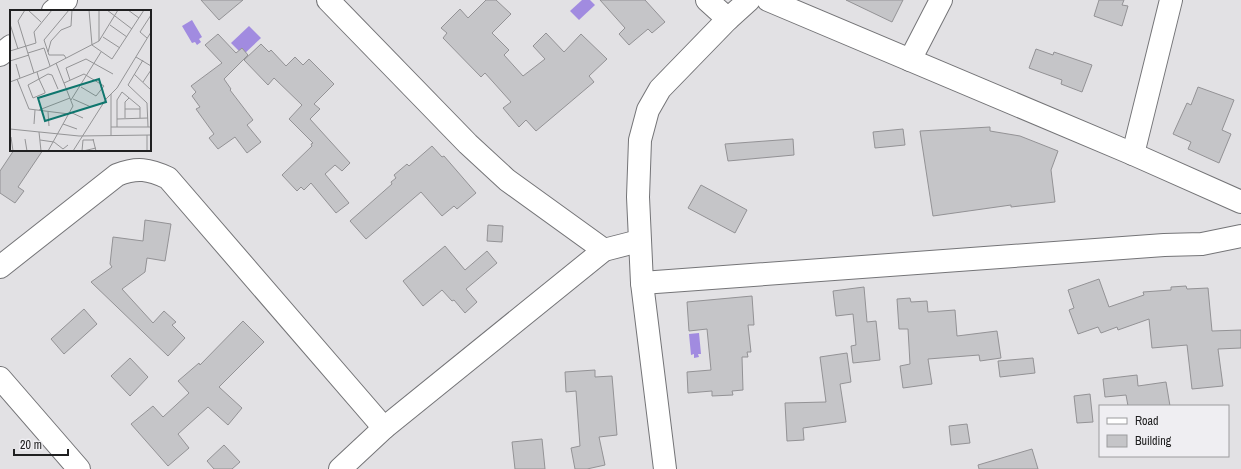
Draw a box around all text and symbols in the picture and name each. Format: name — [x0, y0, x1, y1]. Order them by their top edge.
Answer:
inset map — [10, 10, 151, 151]
legend — [1099, 405, 1229, 457]
text: Road — [1135, 413, 1159, 429]
scale bar — [14, 431, 68, 457]
text: Building — [1135, 433, 1172, 449]
text: 20 m — [20, 437, 42, 453]

